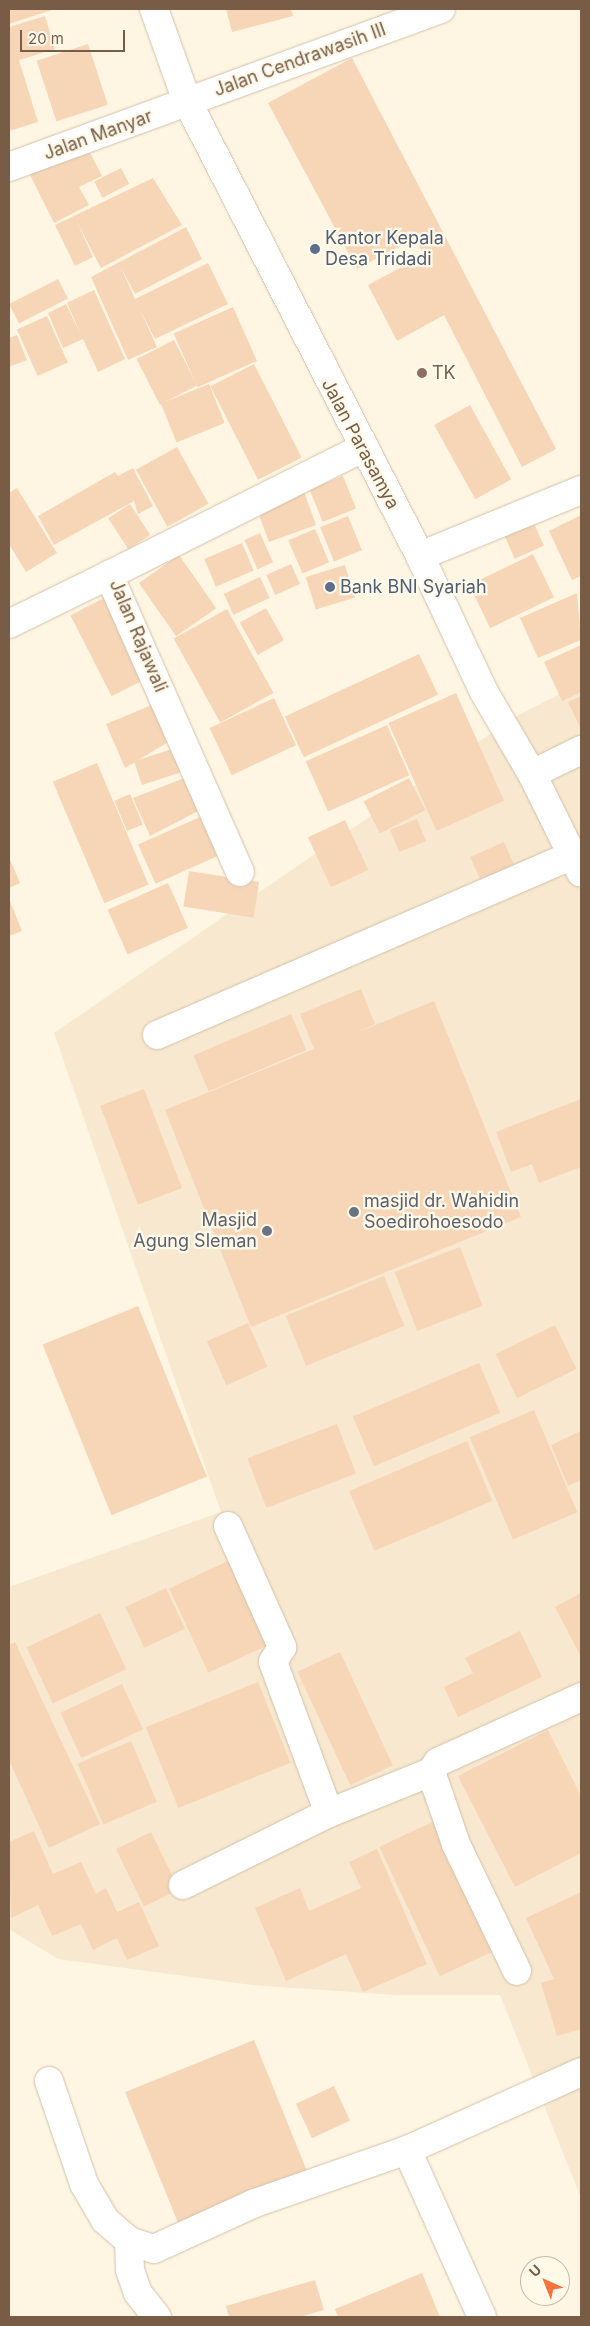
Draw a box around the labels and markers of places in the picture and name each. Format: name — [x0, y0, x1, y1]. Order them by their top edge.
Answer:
place label: Kantor Kepala Desa Tridadi — [325, 228, 444, 270]
marker: Kantor Kepala Desa Tridadi — [309, 243, 321, 255]
place label: TK — [432, 362, 456, 384]
marker: TK — [416, 367, 428, 379]
place label: Bank BNI Syariah — [340, 576, 487, 598]
marker: Bank BNI Syariah — [324, 581, 336, 593]
place label: masjid dr. Wahidin Soedirohoesodo — [364, 1191, 519, 1234]
marker: masjid dr. Wahidin Soedirohoesodo — [348, 1206, 360, 1218]
place label: Masjid Agung Sleman — [133, 1210, 257, 1252]
marker: Masjid Agung Sleman — [261, 1225, 273, 1237]

